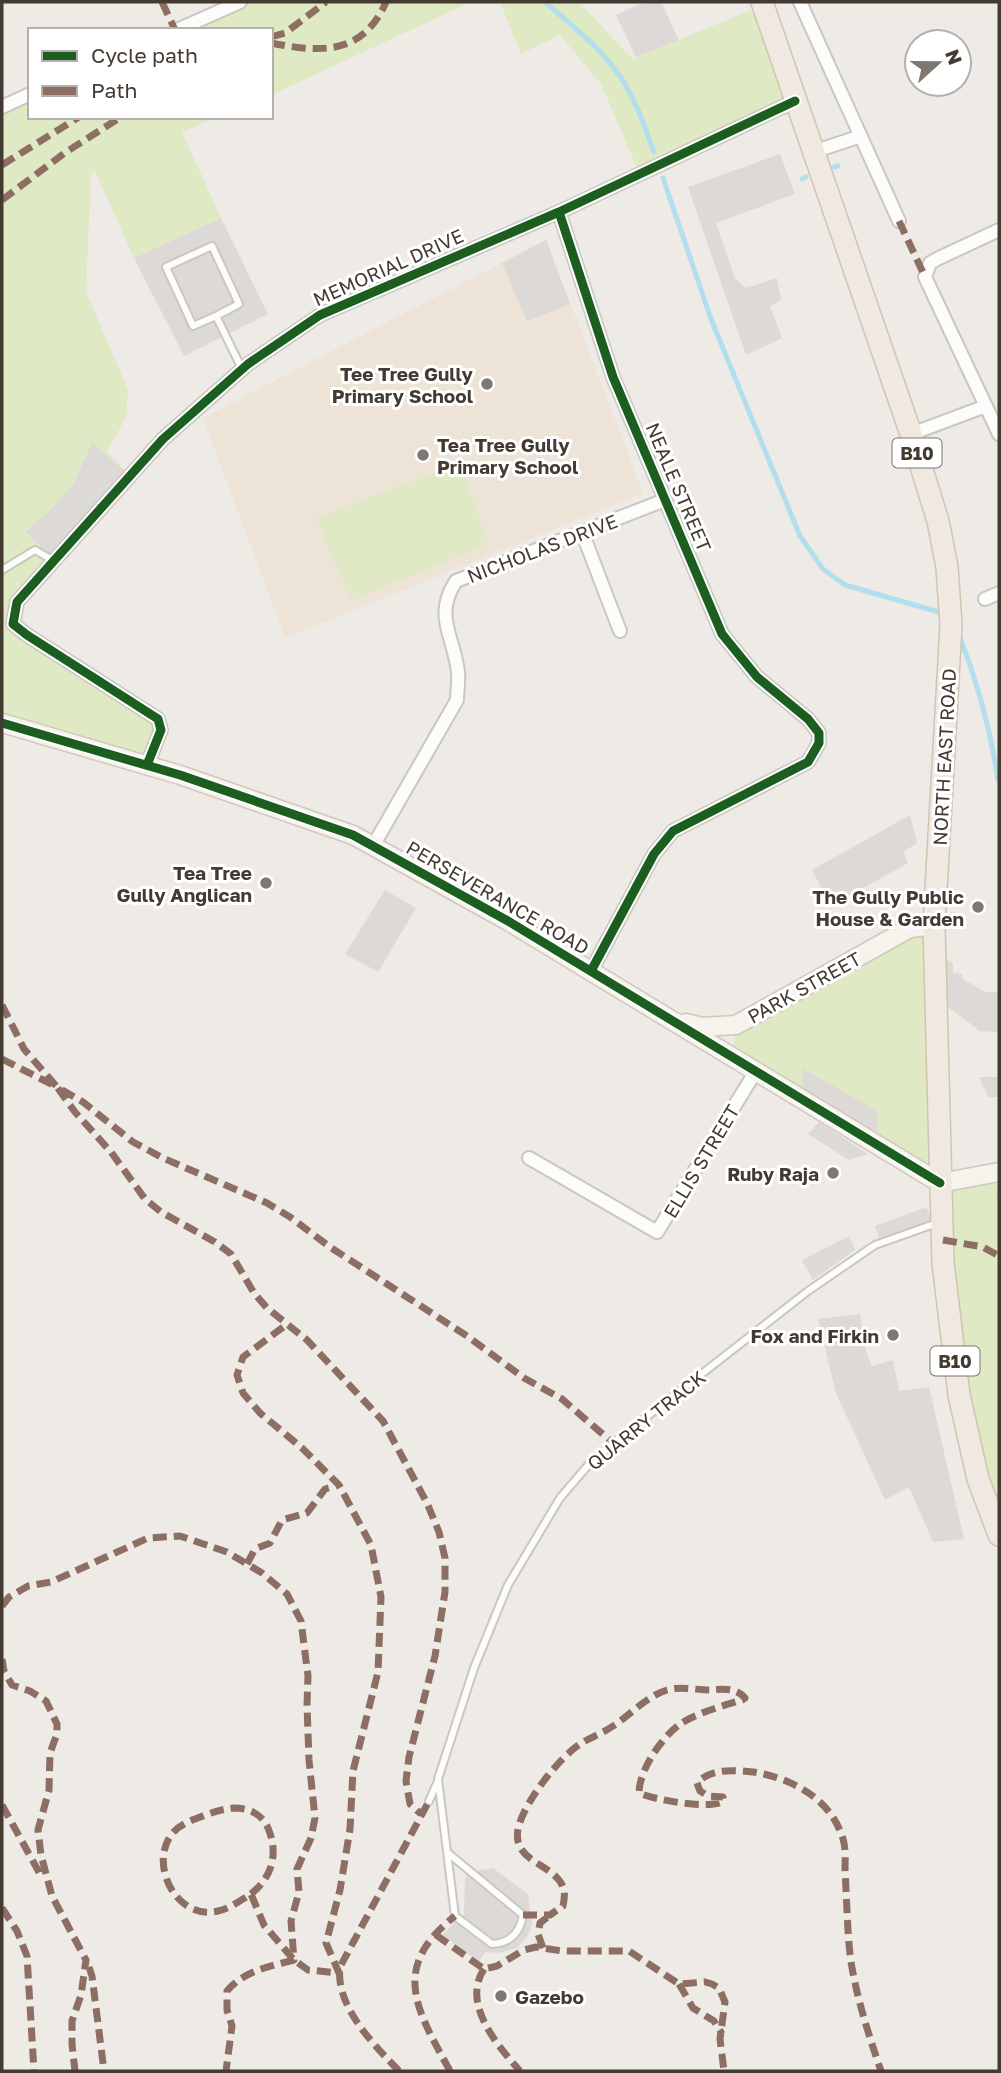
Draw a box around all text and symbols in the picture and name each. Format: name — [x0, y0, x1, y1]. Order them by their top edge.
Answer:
legend — [28, 28, 273, 119]
north arrow — [903, 28, 973, 98]
text: Cycle path — [91, 42, 198, 68]
text: N — [941, 46, 968, 68]
text: Path — [91, 77, 138, 103]
street label: MEMORIAL DRIVE — [309, 224, 467, 310]
place label: Tee Tree Gully Primary School — [332, 362, 474, 407]
marker: Tee Tree Gully Primary School — [479, 376, 495, 392]
street label: NEALE STREET — [641, 419, 717, 555]
place label: Tea Tree Gully Primary School — [437, 433, 578, 478]
road number: B10 — [892, 438, 942, 467]
marker: Tea Tree Gully Primary School — [415, 447, 431, 463]
street label: NICHOLAS DRIVE — [464, 509, 620, 587]
street label: NORTH EAST ROAD — [928, 668, 960, 846]
street label: PERSEVERANCE ROAD — [403, 835, 593, 959]
place label: Tea Tree Gully Anglican — [117, 861, 252, 906]
marker: Tea Tree Gully Anglican — [258, 875, 274, 891]
place label: The Gully Public House & Garden — [812, 885, 964, 930]
marker: The Gully Public House & Garden — [970, 899, 986, 915]
street label: PARK STREET — [743, 946, 865, 1028]
street label: ELLIS STREET — [658, 1100, 744, 1222]
place label: Ruby Raja — [727, 1162, 819, 1185]
marker: Ruby Raja — [825, 1165, 841, 1181]
place label: Fox and Firkin — [750, 1324, 879, 1347]
marker: Fox and Firkin — [885, 1327, 901, 1343]
road number: B10 — [930, 1346, 979, 1376]
street label: QUARRY TRACK — [582, 1365, 710, 1475]
place label: Gazebo — [515, 1985, 584, 2008]
marker: Gazebo — [493, 1988, 509, 2004]

